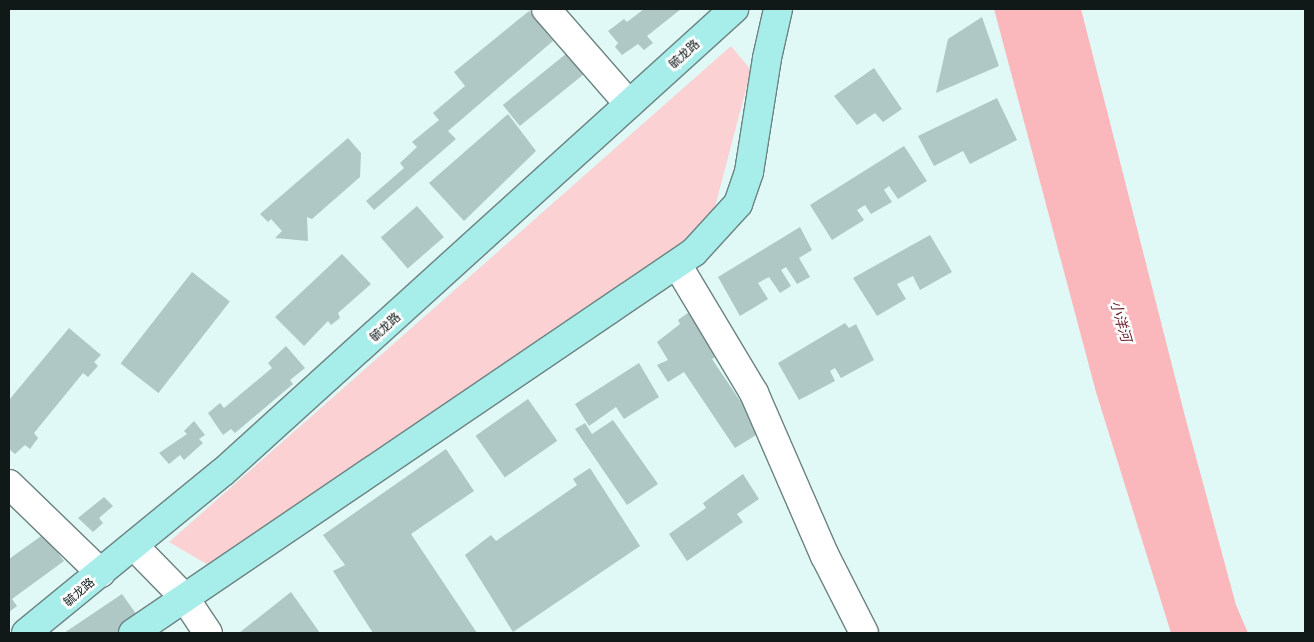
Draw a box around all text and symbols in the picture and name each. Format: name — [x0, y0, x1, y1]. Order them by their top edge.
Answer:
street label: 毓龙路 — [666, 37, 702, 71]
water label: 小洋河 — [1107, 298, 1135, 344]
street label: 毓龙路 — [367, 310, 403, 344]
street label: 毓龙路 — [61, 575, 97, 609]

